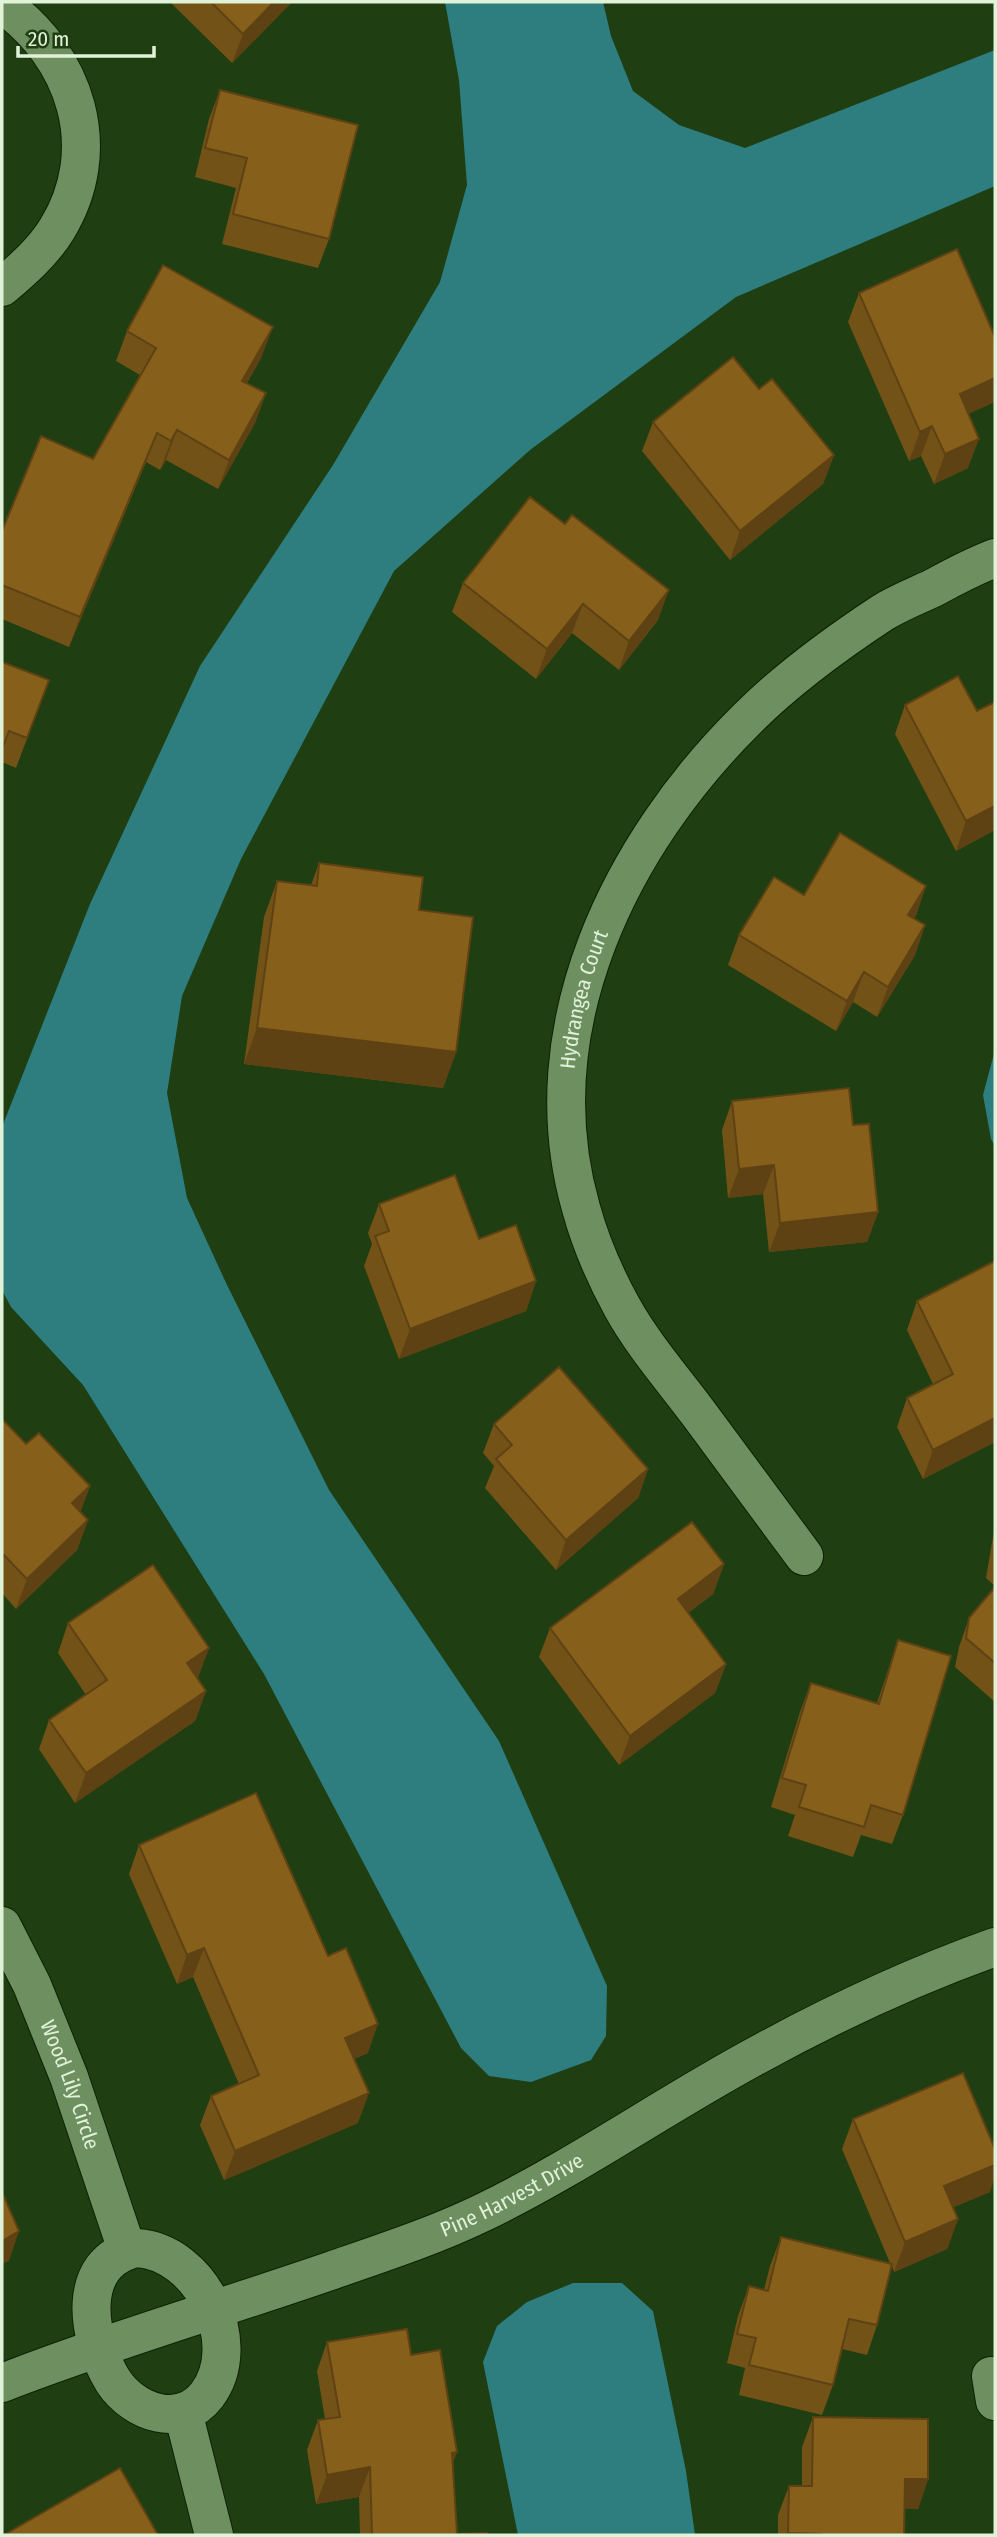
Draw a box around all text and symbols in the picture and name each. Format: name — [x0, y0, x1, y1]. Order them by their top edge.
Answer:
scale bar — [18, 14, 154, 58]
text: 20 m — [28, 26, 69, 52]
street label: Hydrangea Court — [555, 926, 614, 1070]
street label: Wood Lily Circle — [34, 2016, 105, 2153]
street label: Pine Harvest Drive — [436, 2148, 588, 2243]

